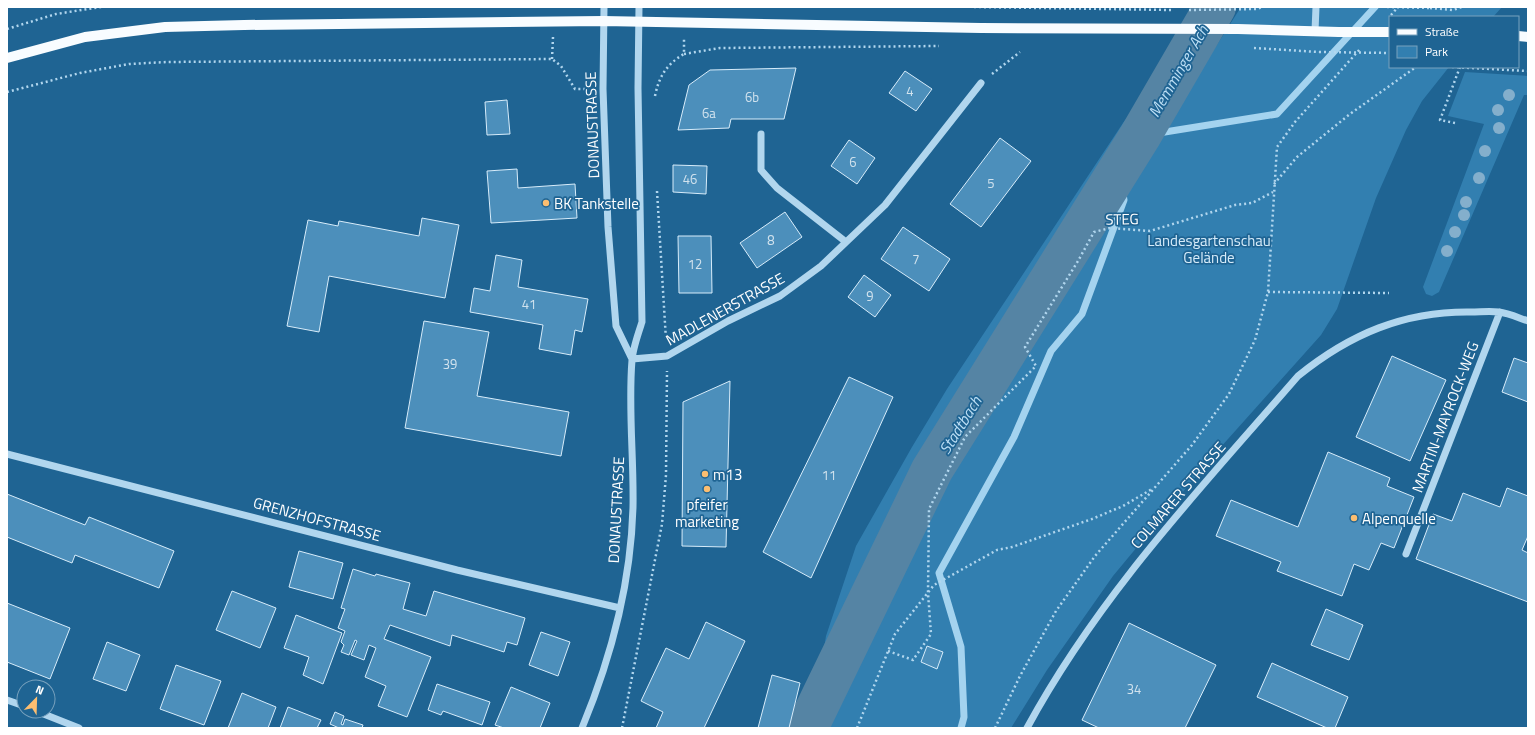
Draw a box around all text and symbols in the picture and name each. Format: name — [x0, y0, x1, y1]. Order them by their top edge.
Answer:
legend — [1389, 16, 1519, 68]
water label: Memminger Ach — [1142, 20, 1215, 121]
text: Straße — [1425, 22, 1459, 41]
text: Park — [1425, 42, 1448, 61]
street label: DONAUSTRASSE — [579, 71, 605, 179]
house number: 4 — [906, 81, 914, 101]
house number: 6b — [745, 87, 759, 107]
house number: 6a — [702, 103, 716, 123]
house number: 6 — [849, 152, 857, 172]
house number: 46 — [683, 169, 697, 189]
house number: 5 — [987, 173, 995, 193]
place label: BK Tankstelle — [554, 192, 639, 215]
marker: BK Tankstelle — [541, 198, 551, 208]
street label: STEG — [1105, 207, 1139, 231]
park label: Landesgartenschau Gelände — [1147, 229, 1271, 269]
house number: 8 — [767, 230, 775, 250]
house number: 7 — [912, 249, 920, 269]
house number: 12 — [688, 254, 702, 274]
street label: MADLENERSTRASSE — [661, 267, 789, 351]
house number: 9 — [866, 286, 874, 306]
house number: 41 — [522, 294, 536, 314]
street label: MARTIN-MAYROCK-WEG — [1406, 338, 1484, 496]
house number: 39 — [443, 354, 457, 374]
water label: Stadtbach — [933, 390, 988, 459]
street label: COLMARER STRASSE — [1125, 436, 1231, 554]
street label: DONAUSTRASSE — [602, 456, 630, 564]
place label: m13 — [713, 463, 742, 486]
house number: 11 — [822, 465, 836, 485]
marker: m13 — [700, 469, 710, 479]
marker: pfeifer marketing — [702, 484, 712, 494]
street label: GRENZHOFSTRASSE — [251, 491, 383, 547]
place label: pfeifer marketing — [675, 493, 739, 533]
place label: Alpenquelle — [1362, 507, 1436, 530]
marker: Alpenquelle — [1349, 513, 1359, 523]
north arrow — [16, 679, 56, 719]
house number: 34 — [1127, 679, 1141, 699]
text: N — [33, 681, 47, 699]

